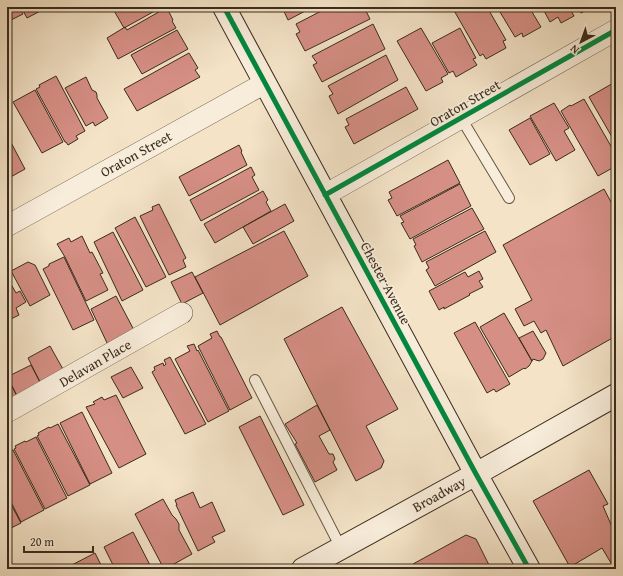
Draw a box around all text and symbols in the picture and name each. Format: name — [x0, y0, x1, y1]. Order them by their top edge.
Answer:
north arrow — [561, 22, 601, 62]
text: N — [566, 41, 582, 58]
street label: Oraton Street — [426, 75, 504, 131]
street label: Oraton Street — [97, 126, 176, 182]
street label: Chester Avenue — [356, 238, 416, 328]
street label: Delavan Place — [55, 334, 135, 392]
street label: Broadway — [409, 471, 469, 517]
scale bar — [24, 528, 93, 554]
text: 20 m — [30, 533, 54, 550]

